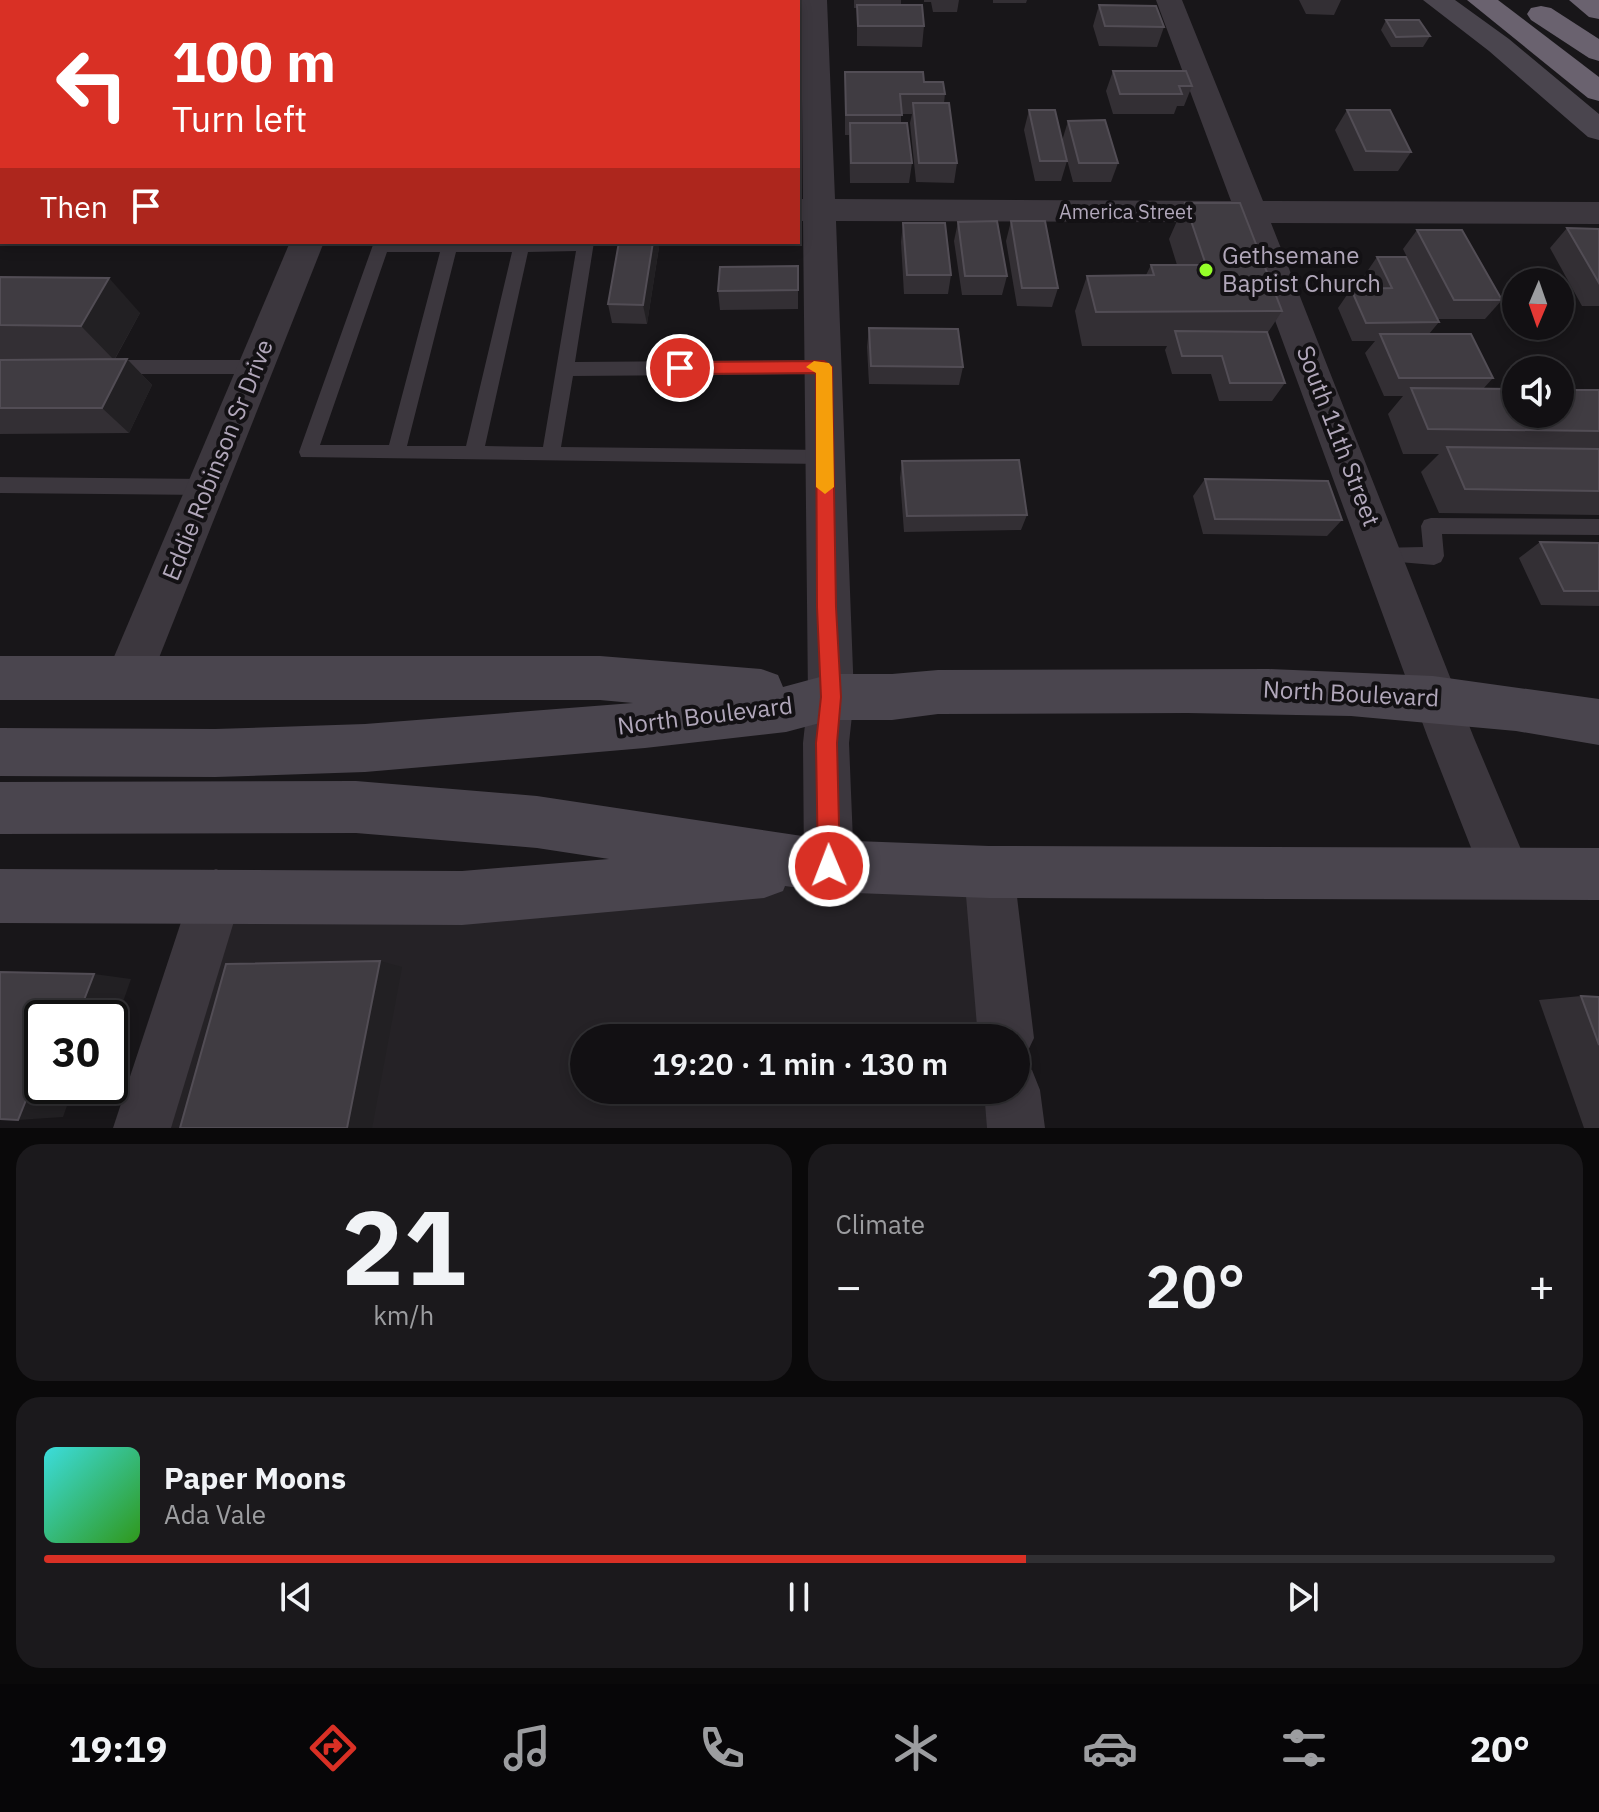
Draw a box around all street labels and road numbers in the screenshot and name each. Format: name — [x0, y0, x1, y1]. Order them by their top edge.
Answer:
street label: America Street — [1059, 198, 1193, 225]
street label: Eddie Robinson Sr Drive — [154, 335, 280, 585]
street label: South 11th Street — [1290, 341, 1388, 531]
street label: North Boulevard — [1262, 672, 1440, 714]
street label: North Boulevard — [615, 688, 794, 742]

